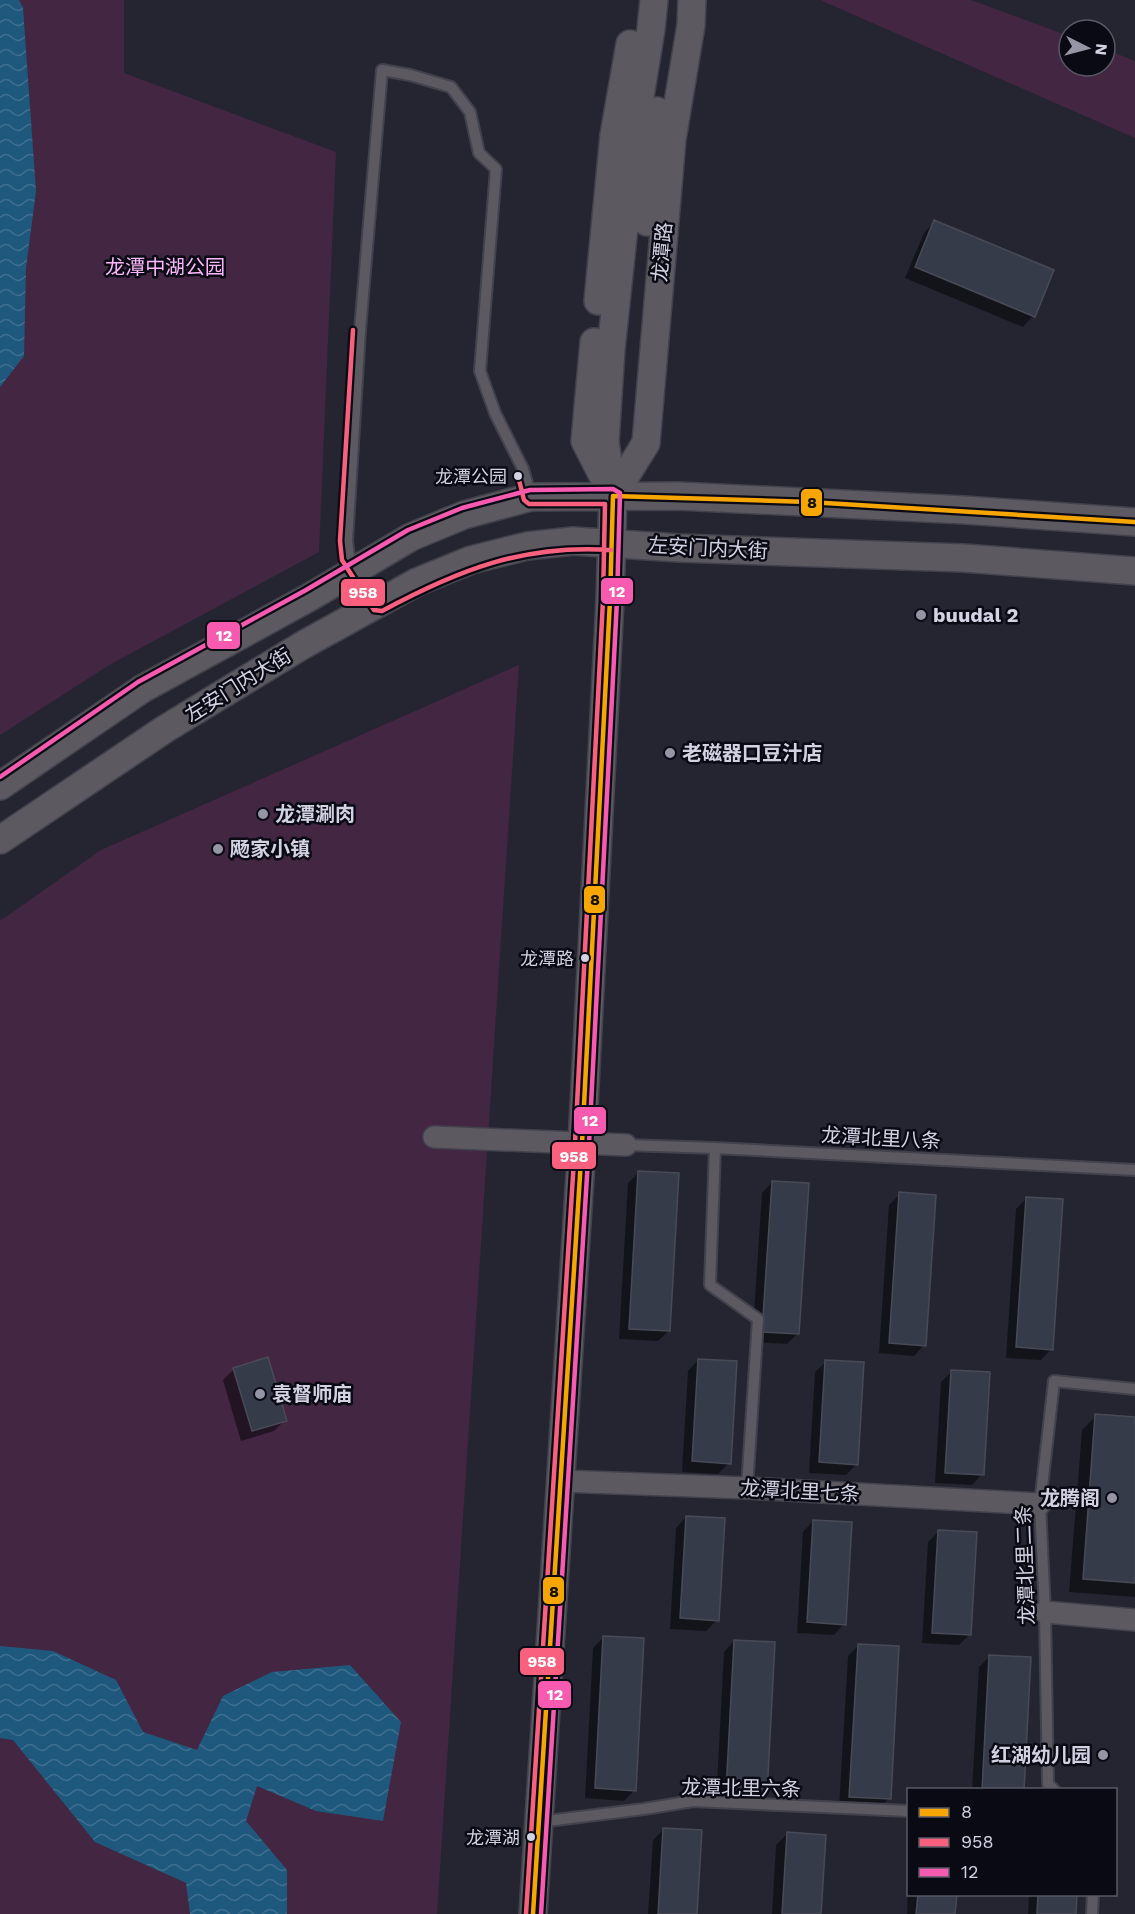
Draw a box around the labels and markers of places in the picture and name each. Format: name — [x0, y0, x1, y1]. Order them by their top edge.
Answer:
place label: 龙潭公园 — [435, 466, 507, 487]
marker: 龙潭公园 — [512, 470, 524, 482]
place label: buudal 2 — [933, 603, 1018, 627]
marker: buudal 2 — [914, 608, 928, 622]
place label: 老磁器口豆汁店 — [682, 741, 822, 765]
marker: 老磁器口豆汁店 — [663, 746, 677, 760]
place label: 龙潭涮肉 — [275, 802, 355, 826]
marker: 龙潭涮肉 — [256, 807, 270, 821]
place label: 飏家小镇 — [230, 837, 310, 861]
marker: 飏家小镇 — [211, 842, 225, 856]
place label: 龙潭路 — [520, 948, 574, 969]
marker: 龙潭路 — [579, 952, 591, 964]
place label: 袁督师庙 — [272, 1382, 352, 1406]
marker: 袁督师庙 — [253, 1387, 267, 1401]
place label: 龙腾阁 — [1040, 1486, 1100, 1510]
marker: 龙腾阁 — [1105, 1491, 1119, 1505]
place label: 红湖幼儿园 — [991, 1743, 1091, 1767]
marker: 红湖幼儿园 — [1096, 1748, 1110, 1762]
place label: 龙潭湖 — [466, 1827, 520, 1848]
marker: 龙潭湖 — [525, 1831, 537, 1843]

